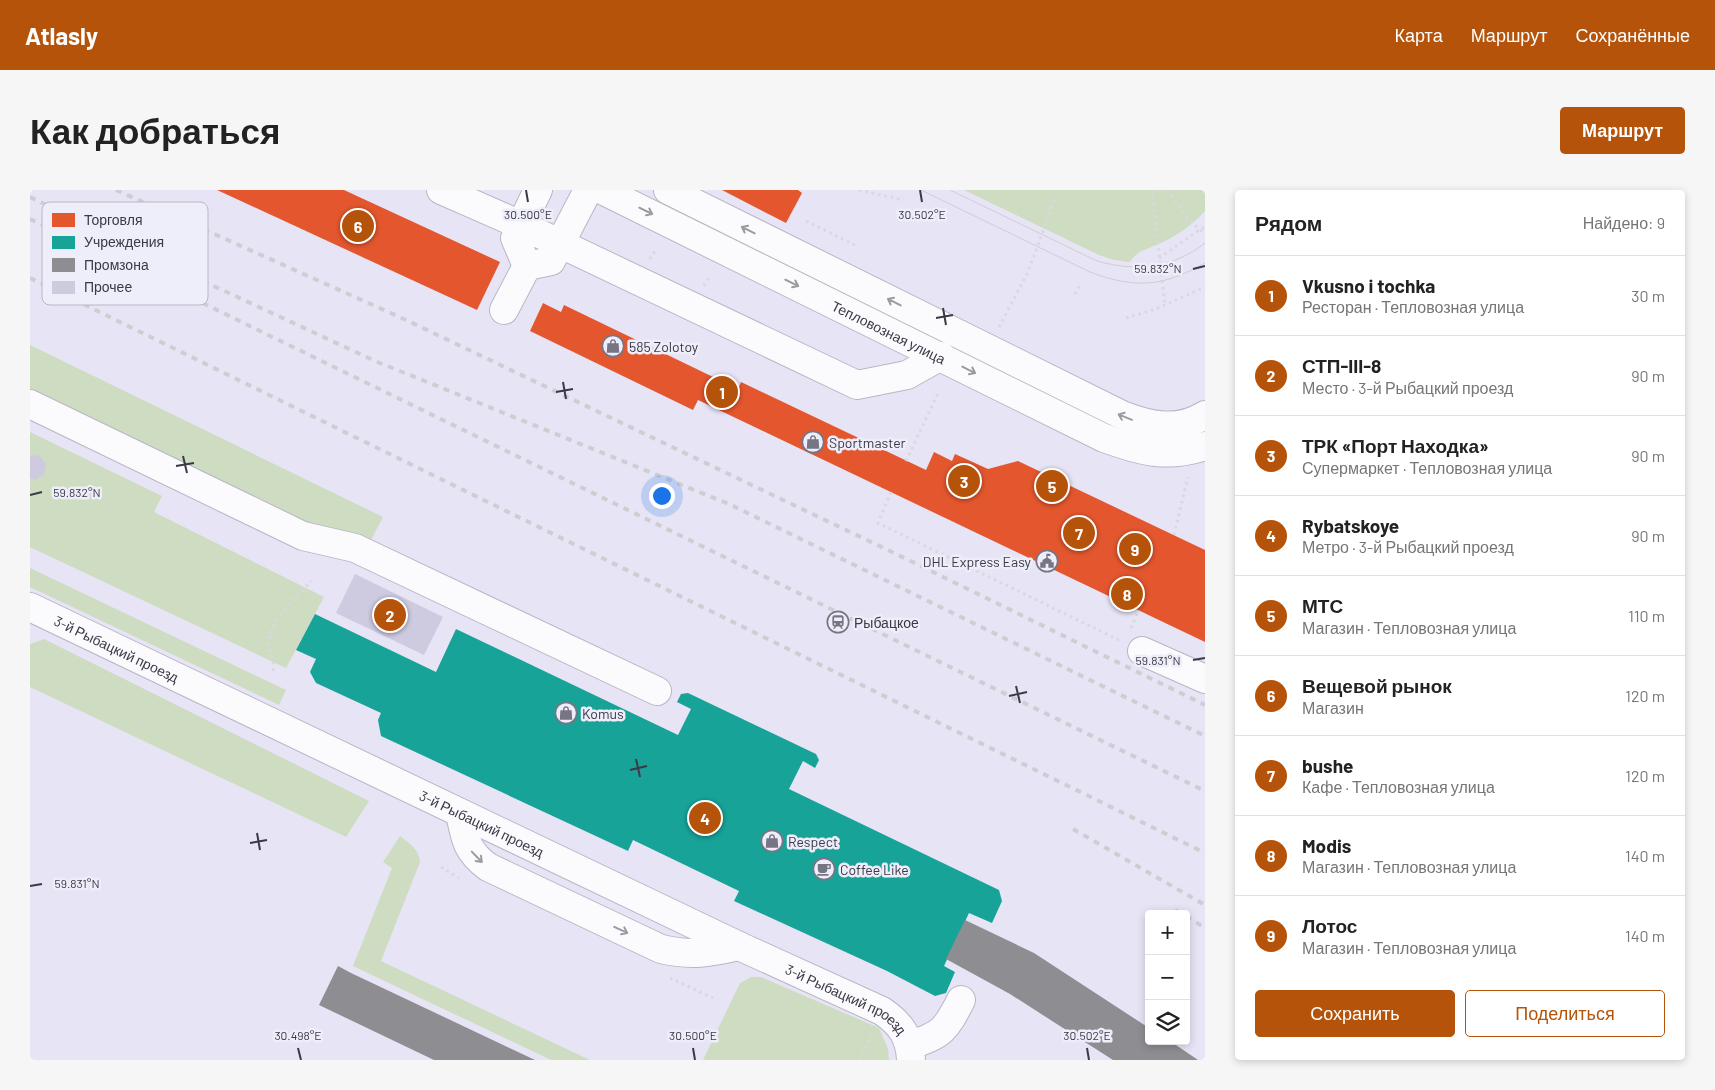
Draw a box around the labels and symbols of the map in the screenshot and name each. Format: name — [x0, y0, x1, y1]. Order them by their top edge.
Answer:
legend — [42, 202, 208, 305]
pin: 6 — [342, 207, 374, 245]
text: 30.500°E — [504, 207, 552, 221]
one-way arrow — [638, 207, 653, 217]
text: 30.502°E — [898, 207, 946, 221]
text: Торговля — [84, 211, 142, 228]
one-way arrow — [741, 225, 756, 235]
text: Учреждения — [84, 233, 164, 250]
text: Промзона — [84, 256, 149, 273]
text: 59.832°N — [1134, 261, 1182, 275]
text: Прочее — [84, 278, 132, 295]
one-way arrow — [784, 279, 799, 288]
street label: Тепловозная улица — [829, 296, 949, 367]
one-way arrow — [887, 297, 902, 307]
shop icon: 585 Zolotoy — [601, 334, 625, 358]
place label: 585 Zolotoy — [629, 338, 699, 355]
one-way arrow — [961, 366, 976, 375]
pin: 1 — [706, 373, 738, 411]
one-way arrow — [1118, 411, 1133, 421]
shop icon: Sportmaster — [801, 430, 825, 454]
place label: Sportmaster — [829, 434, 906, 451]
pin: 3 — [948, 462, 980, 500]
pin: 5 — [1036, 467, 1068, 505]
your location — [649, 483, 675, 509]
text: 59.832°N — [53, 485, 101, 499]
pin: 7 — [1063, 514, 1095, 552]
pin: 9 — [1119, 530, 1151, 568]
public building icon: DHL Express Easy — [1035, 549, 1059, 573]
place label: DHL Express Easy — [923, 553, 1032, 570]
pin: 8 — [1111, 575, 1143, 613]
pin: 2 — [374, 596, 406, 634]
station icon: Рыбацкое — [826, 610, 850, 634]
street label: 3-й Рыбацкий проезд — [52, 611, 182, 685]
place label: Рыбацкое — [854, 614, 919, 631]
text: 59.831°N — [1136, 653, 1181, 667]
shop icon: Komus — [554, 701, 578, 725]
place label: Komus — [582, 705, 624, 722]
street label: 3-й Рыбацкий проезд — [417, 786, 547, 860]
pin: 4 — [689, 799, 721, 837]
shop icon: Respect — [760, 829, 784, 853]
place label: Respect — [788, 833, 838, 850]
one-way arrow — [470, 850, 482, 863]
cafe icon: Coffee Like — [812, 857, 836, 881]
place label: Coffee Like — [840, 861, 909, 878]
text: 59.831°N — [55, 876, 100, 890]
one-way arrow — [613, 926, 628, 935]
street label: 3-й Рыбацкий проезд — [783, 960, 911, 1037]
text: 30.498°E — [274, 1028, 322, 1042]
text: 30.500°E — [669, 1028, 717, 1042]
text: 30.502°E — [1063, 1028, 1111, 1042]

